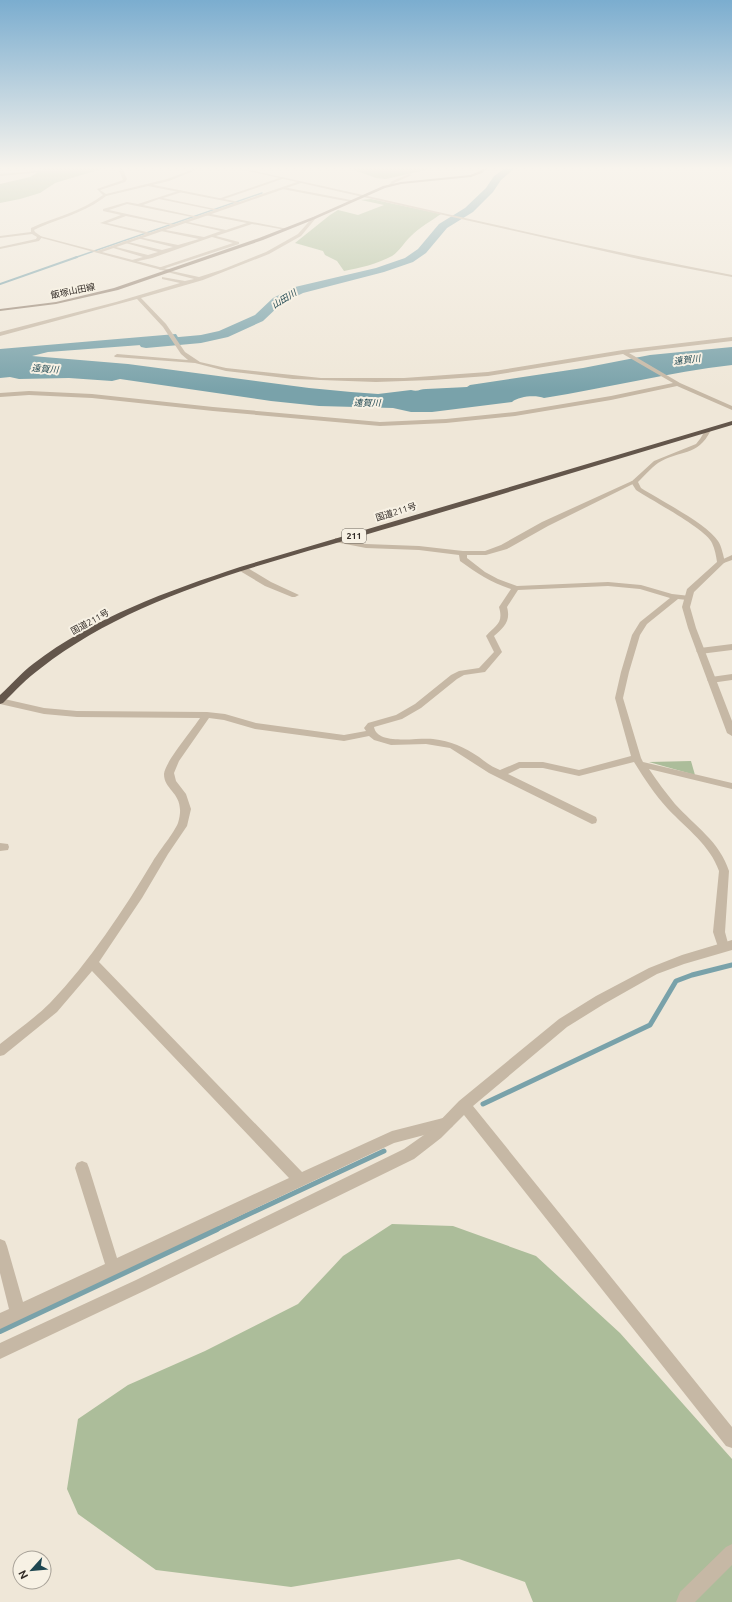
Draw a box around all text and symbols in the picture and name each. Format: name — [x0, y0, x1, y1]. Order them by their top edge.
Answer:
street label: 飯塚山田線 — [50, 281, 97, 301]
water label: 山田川 — [270, 287, 299, 310]
water label: 遠賀川 — [673, 353, 702, 367]
water label: 遠賀川 — [31, 363, 60, 375]
water label: 遠賀川 — [353, 398, 382, 408]
street label: 国道211号 — [374, 501, 418, 523]
road number: 211 — [342, 529, 366, 543]
street label: 国道211号 — [69, 607, 111, 637]
north arrow — [12, 1550, 52, 1590]
text: N — [16, 1568, 30, 1581]

